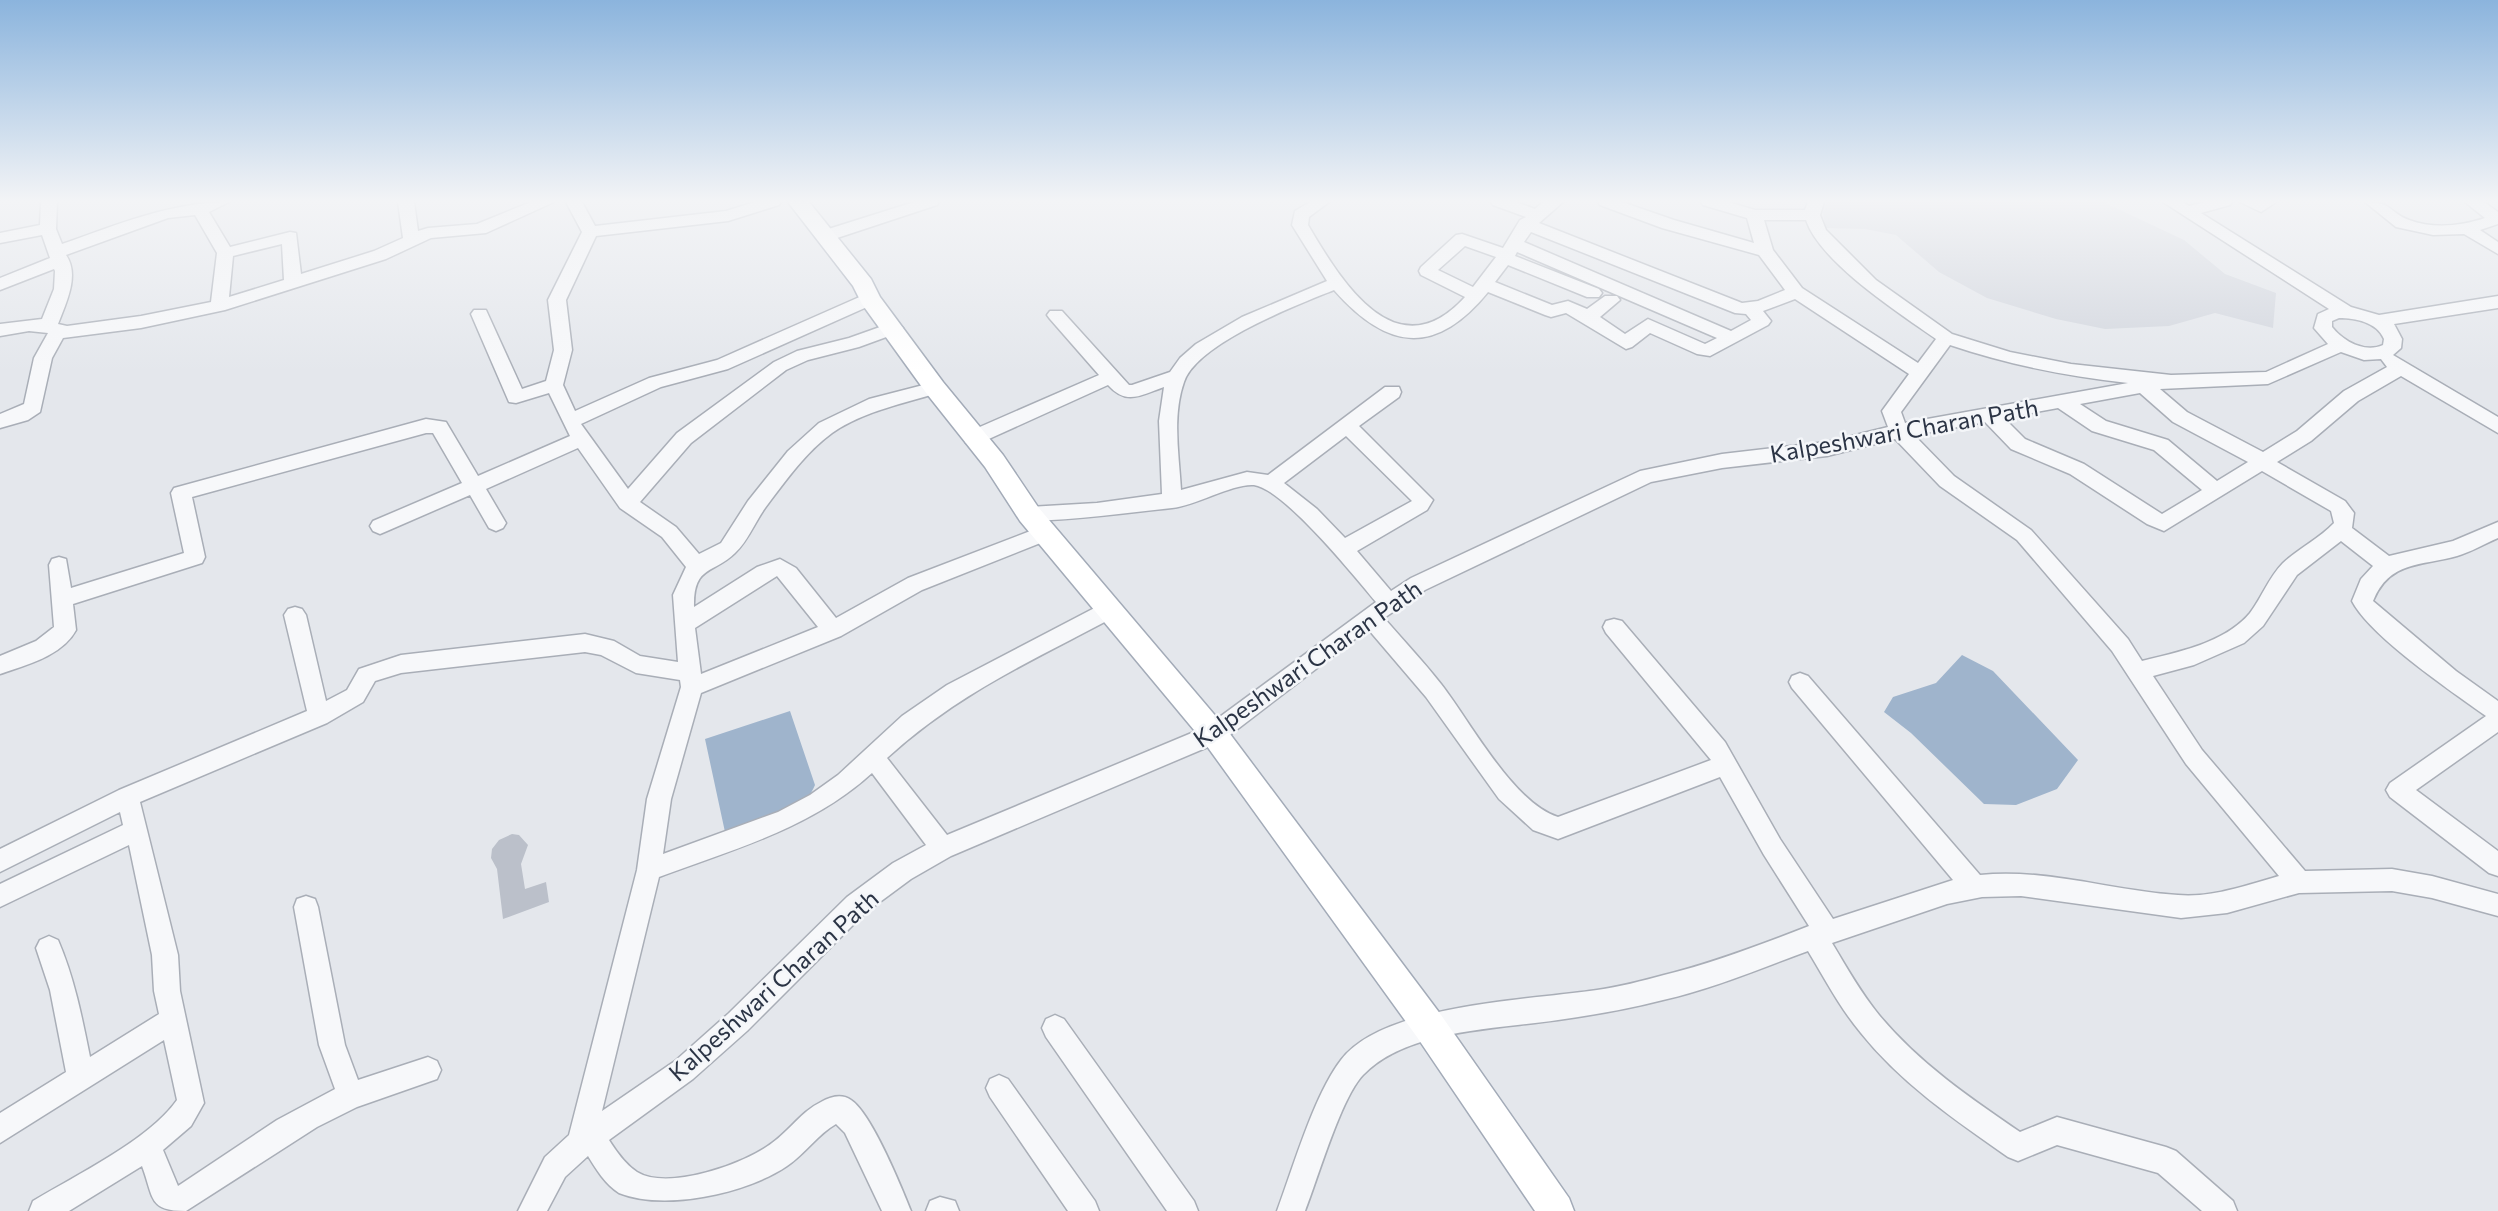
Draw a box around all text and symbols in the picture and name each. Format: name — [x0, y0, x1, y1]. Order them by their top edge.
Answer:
street label: Kalpeshwari Charan Path — [1768, 392, 2040, 468]
street label: Kalpeshwari Charan Path — [1187, 573, 1427, 753]
street label: Kalpeshwari Charan Path — [662, 883, 884, 1087]

